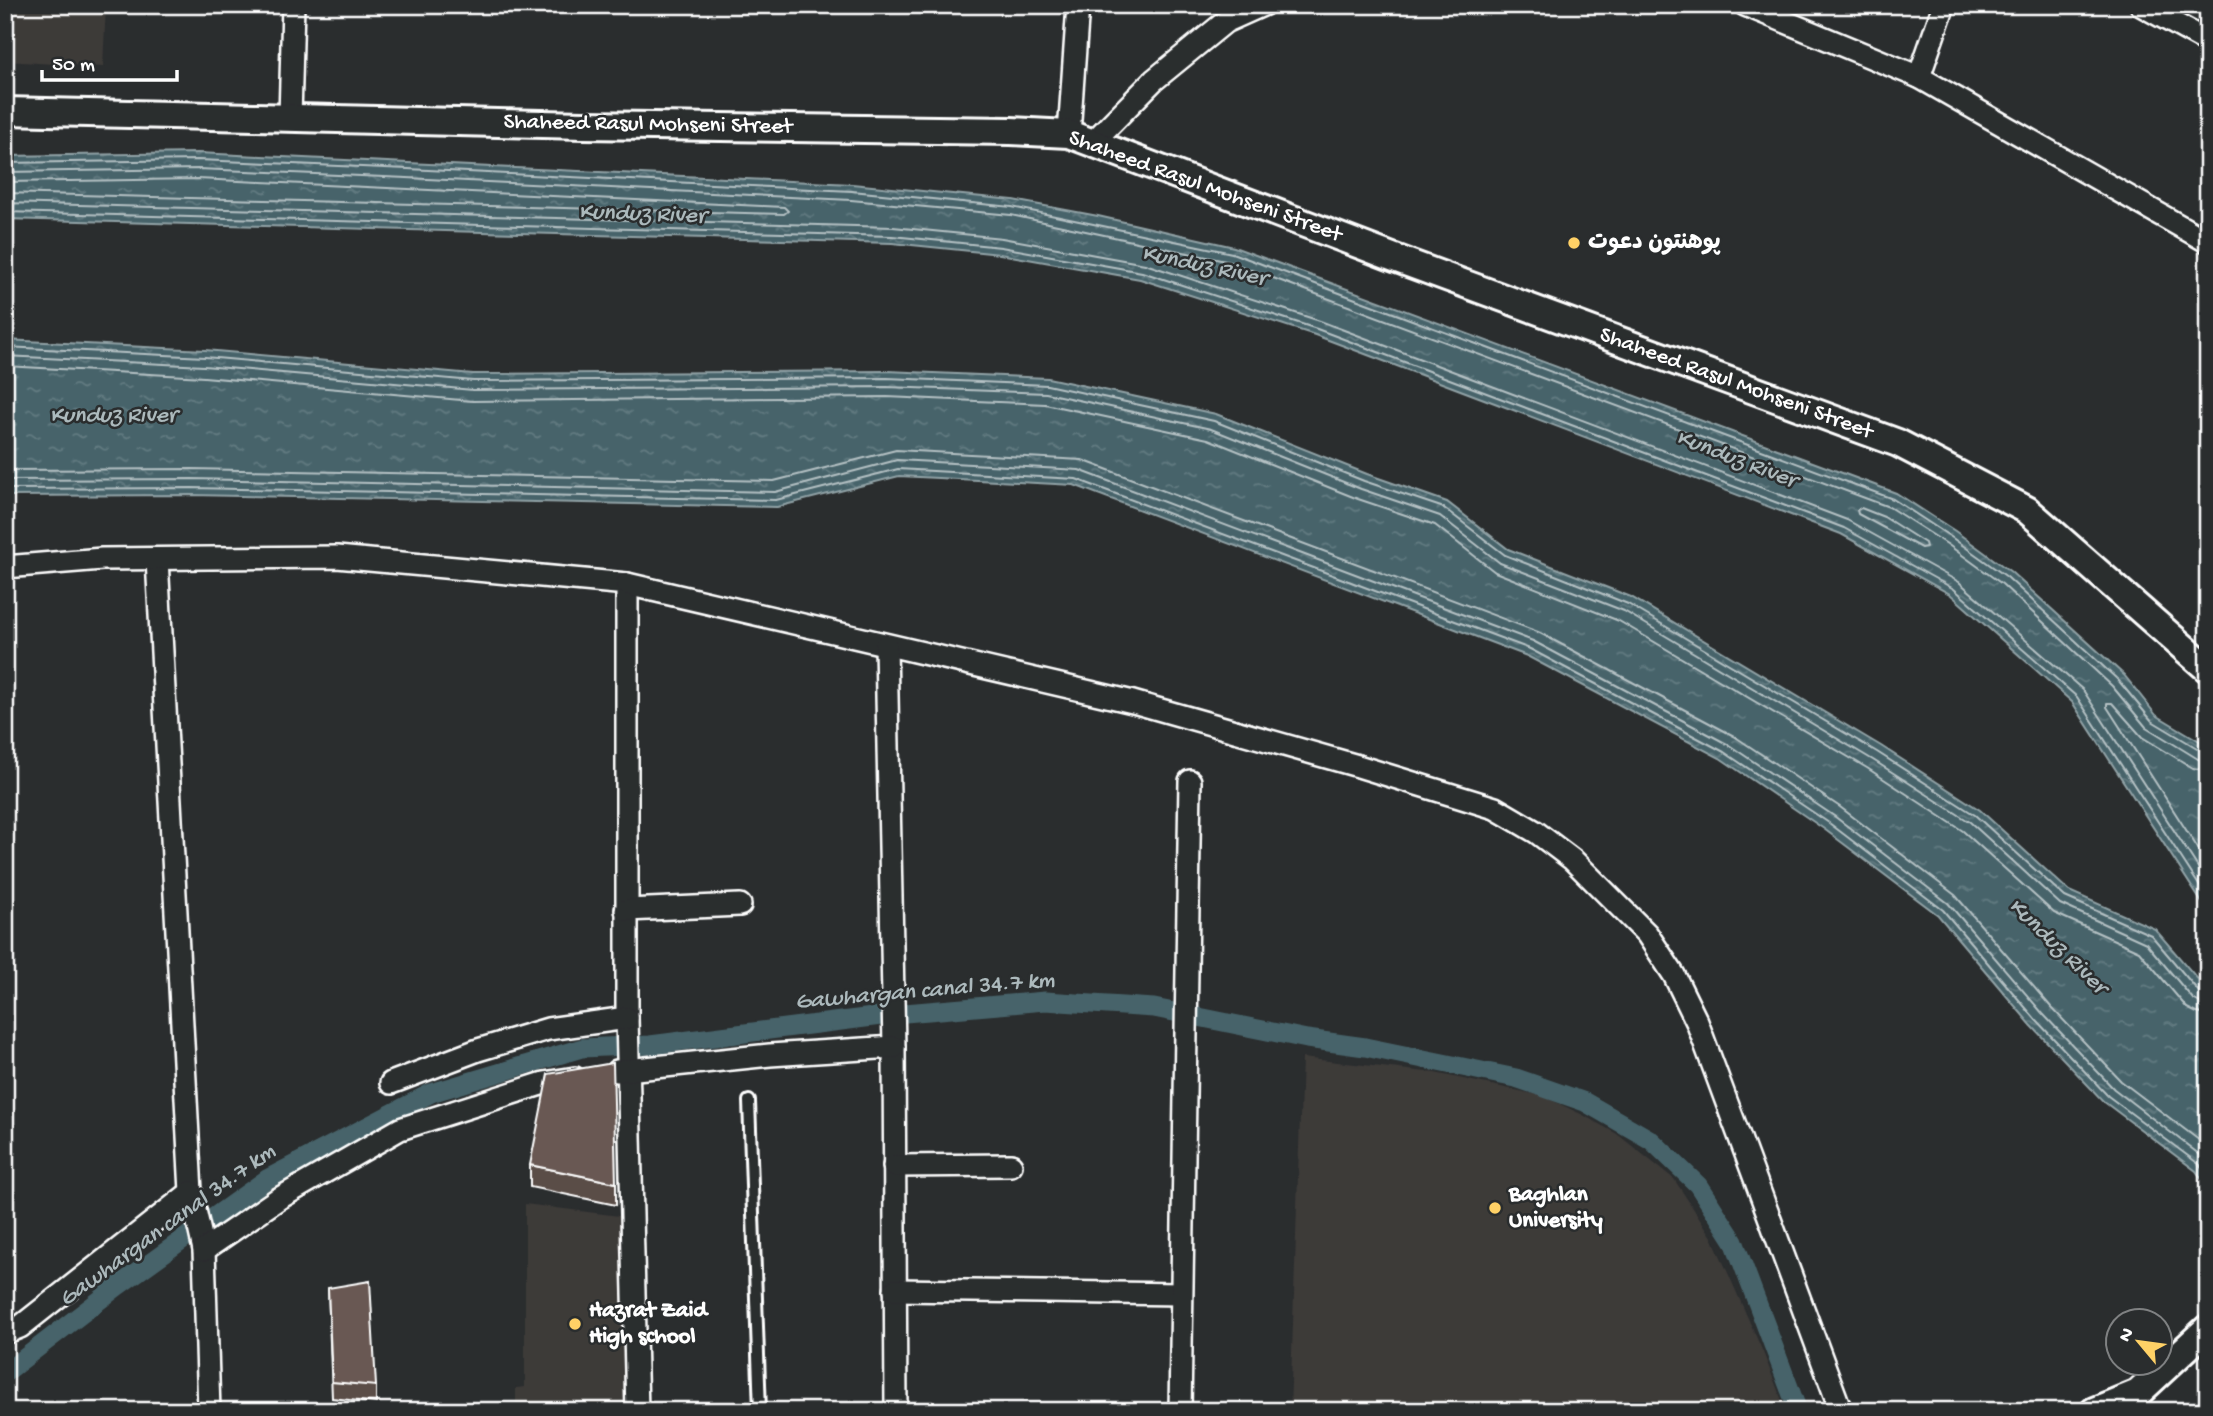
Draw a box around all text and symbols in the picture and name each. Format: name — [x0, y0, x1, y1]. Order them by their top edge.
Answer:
scale bar — [42, 38, 177, 82]
text: 50 m — [52, 54, 95, 79]
street label: Shaheed Rasul Mohseni Street — [503, 109, 794, 141]
street label: Shaheed Rasul Mohseni Street — [1065, 125, 1347, 250]
water label: Kunduz River — [578, 198, 710, 232]
place label: پوهنتون دعوت — [1588, 230, 1721, 257]
marker: پوهنتون دعوت — [1566, 235, 1582, 251]
water label: Kunduz River — [1139, 240, 1273, 295]
street label: Shaheed Rasul Mohseni Street — [1596, 322, 1878, 447]
water label: Kunduz River — [50, 402, 181, 431]
water label: Kunduz River — [1672, 424, 1805, 498]
water label: Kunduz River — [2001, 893, 2116, 1005]
water label: Gawhargan canal 34.7 km — [794, 966, 1056, 1018]
water label: Gawhargan canal 34.7 km — [54, 1138, 282, 1314]
place label: Baghlan University — [1508, 1182, 1603, 1235]
marker: Baghlan University — [1487, 1200, 1503, 1216]
place label: Hazrat Zaid High school — [589, 1298, 709, 1351]
north arrow — [2104, 1308, 2174, 1378]
marker: Hazrat Zaid High school — [567, 1316, 583, 1332]
text: N — [2114, 1324, 2140, 1346]

